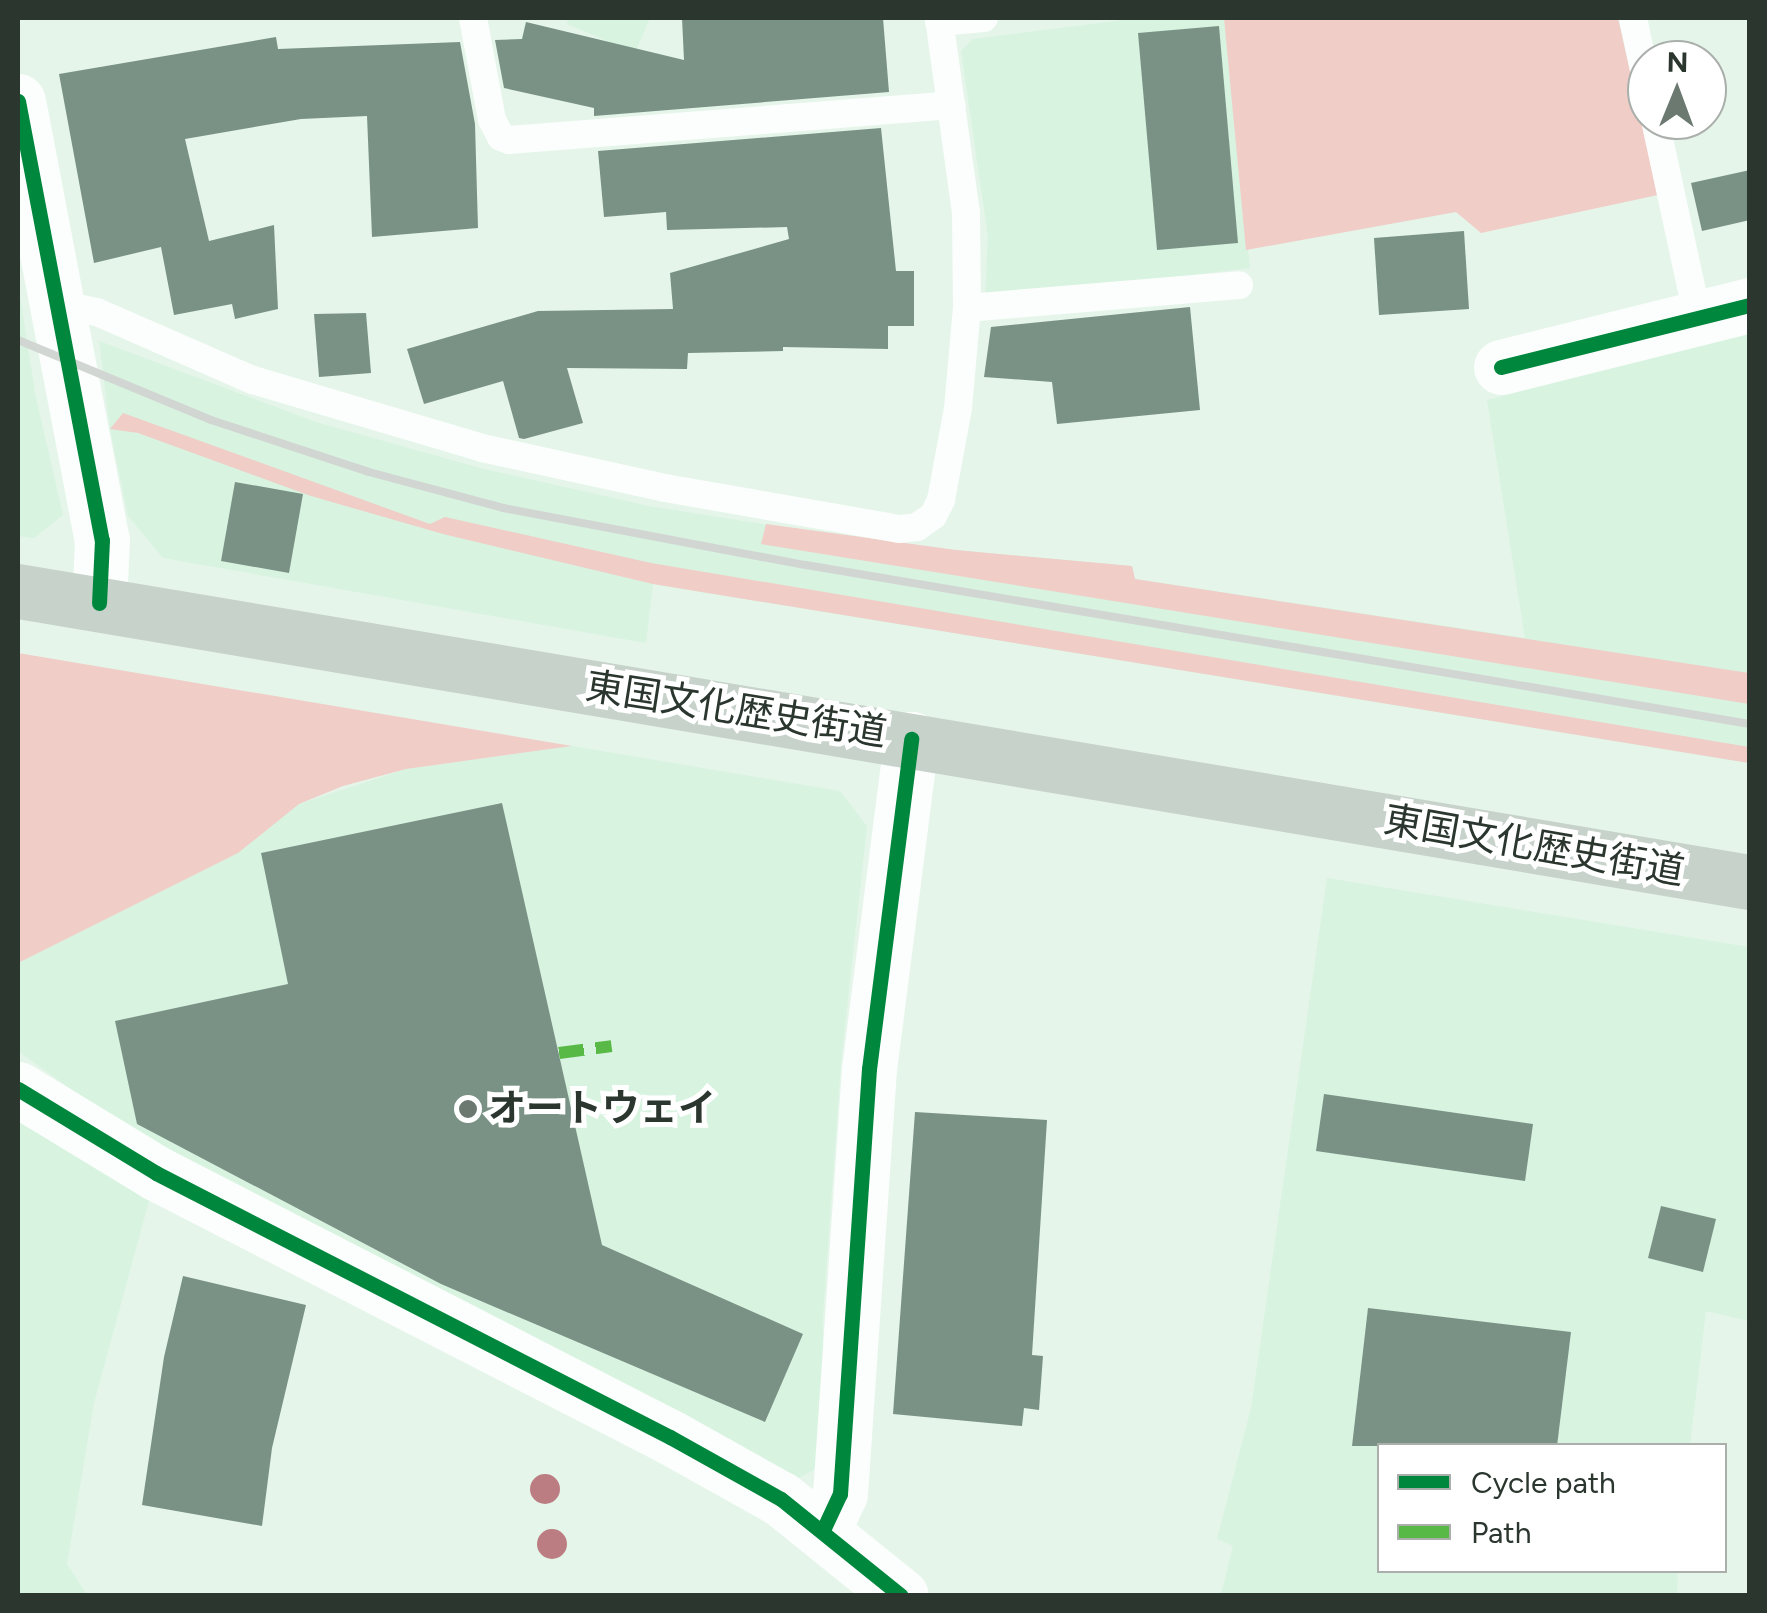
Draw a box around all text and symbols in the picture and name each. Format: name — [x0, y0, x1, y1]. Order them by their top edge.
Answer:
north arrow — [1627, 40, 1727, 140]
text: N — [1666, 45, 1689, 79]
street label: 東国文化歴史街道 — [582, 664, 890, 756]
street label: 東国文化歴史街道 — [1380, 797, 1688, 895]
place label: オートウェイ — [488, 1086, 716, 1132]
marker: オートウェイ — [457, 1098, 479, 1120]
legend — [1377, 1443, 1727, 1573]
text: Cycle path — [1471, 1464, 1616, 1501]
text: Path — [1471, 1514, 1531, 1551]

